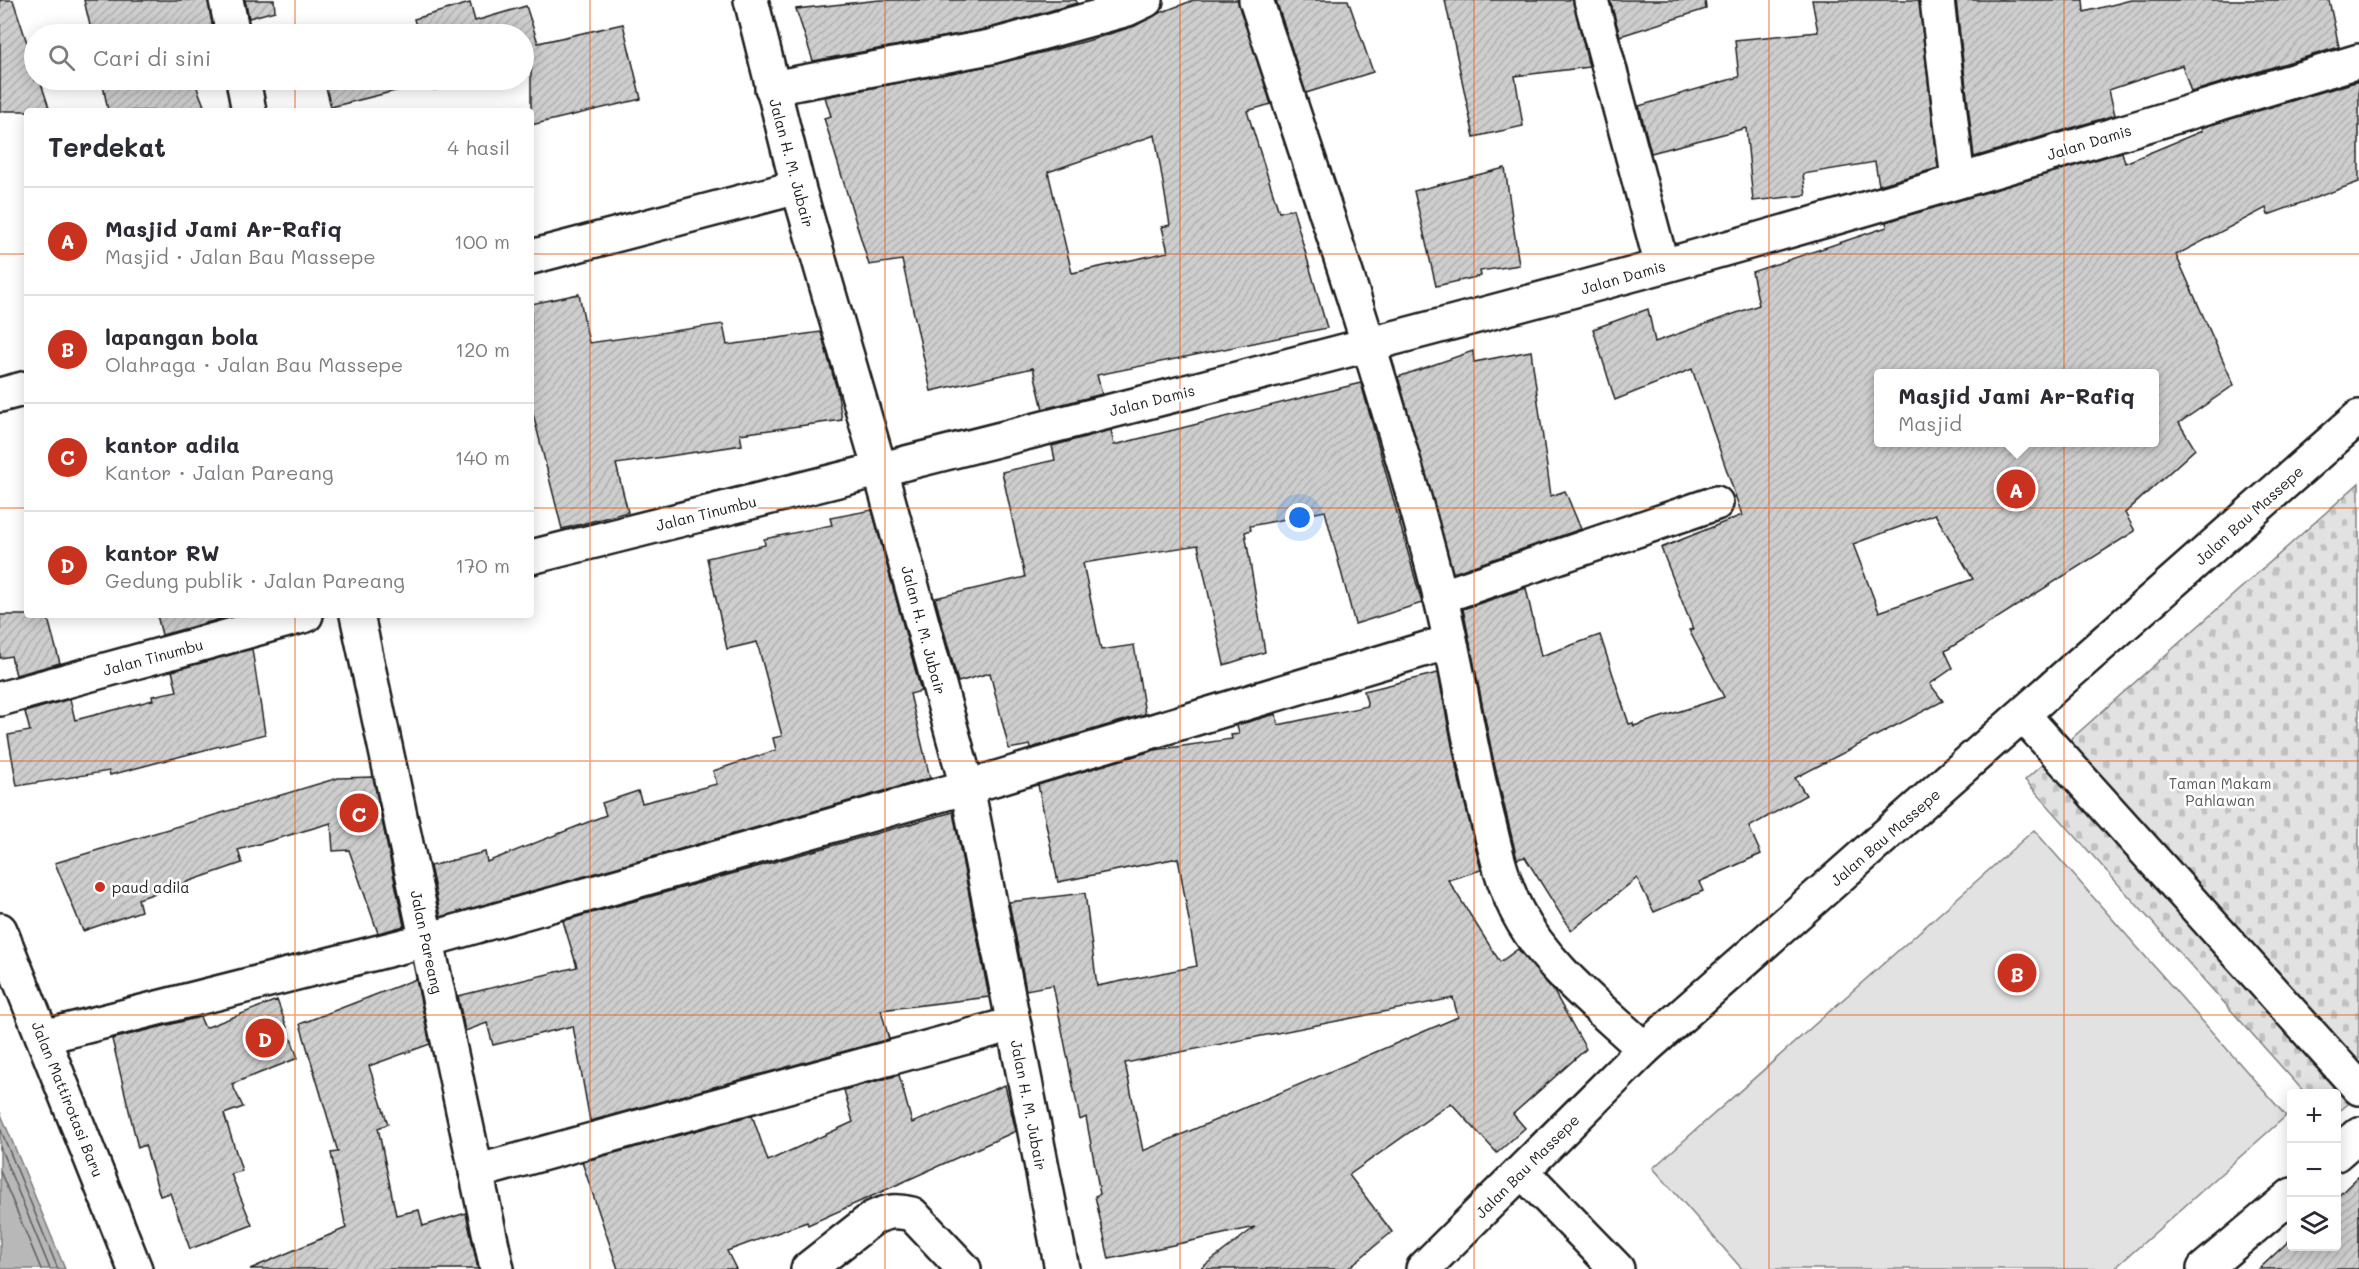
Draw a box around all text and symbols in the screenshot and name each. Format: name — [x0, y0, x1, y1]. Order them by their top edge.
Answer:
search box — [24, 24, 534, 90]
icon: search — [45, 41, 78, 74]
text: Cari di sini — [93, 43, 211, 72]
street label: Jalan H. M. Jubair — [765, 96, 819, 230]
street label: Jalan Damis — [2044, 120, 2134, 164]
text: Terdekat — [48, 130, 166, 164]
text: 4 hasil — [447, 134, 510, 160]
text: Masjid Jami Ar-Rafiq — [105, 214, 342, 243]
text: A — [61, 228, 74, 254]
text: 100 m — [454, 228, 510, 254]
text: Masjid · Jalan Bau Massepe — [105, 243, 376, 269]
street label: Jalan Damis — [1578, 255, 1668, 299]
text: lapangan bola — [105, 322, 258, 351]
text: B — [61, 336, 74, 362]
text: 120 m — [455, 336, 510, 362]
text: Olahraga · Jalan Bau Massepe — [105, 351, 403, 377]
popup — [1874, 369, 2159, 447]
street label: Jalan Damis — [1107, 380, 1197, 420]
text: Masjid Jami Ar-Rafiq — [1898, 381, 2135, 410]
text: Masjid — [1898, 410, 1962, 436]
text: kantor adila — [105, 430, 240, 459]
text: C — [60, 444, 75, 470]
text: 140 m — [455, 444, 510, 470]
text: Kantor · Jalan Pareang — [105, 459, 334, 485]
street label: Jalan Bau Massepe — [2191, 461, 2307, 569]
pin: A — [1996, 466, 2036, 512]
street label: Jalan Tinumbu — [654, 491, 758, 535]
your location — [1285, 503, 1314, 532]
text: kantor RW — [105, 538, 219, 567]
text: D — [60, 552, 75, 578]
text: 170 m — [455, 552, 510, 578]
street label: Jalan H. M. Jubair — [897, 563, 951, 697]
text: Gedung publik · Jalan Pareang — [105, 567, 405, 593]
street label: Jalan Tinumbu — [101, 634, 205, 680]
park label: Taman Makam Pahlawan — [2169, 773, 2271, 810]
street label: Jalan Bau Massepe — [1826, 784, 1944, 890]
pin: C — [340, 790, 378, 836]
place label: paud adila — [112, 877, 190, 897]
marker: paud adila — [93, 880, 107, 894]
street label: Jalan Pareang — [406, 888, 448, 996]
pin: B — [1998, 950, 2036, 996]
pin: D — [246, 1016, 284, 1060]
street label: Jalan Mattirotasi Baru — [28, 1018, 108, 1180]
street label: Jalan H. M. Jubair — [1007, 1038, 1051, 1172]
map controls — [2287, 1089, 2341, 1251]
button: + — [2287, 1089, 2341, 1143]
street label: Jalan Bau Massepe — [1471, 1110, 1583, 1222]
button: − — [2287, 1143, 2341, 1197]
button: layers — [2287, 1197, 2341, 1251]

